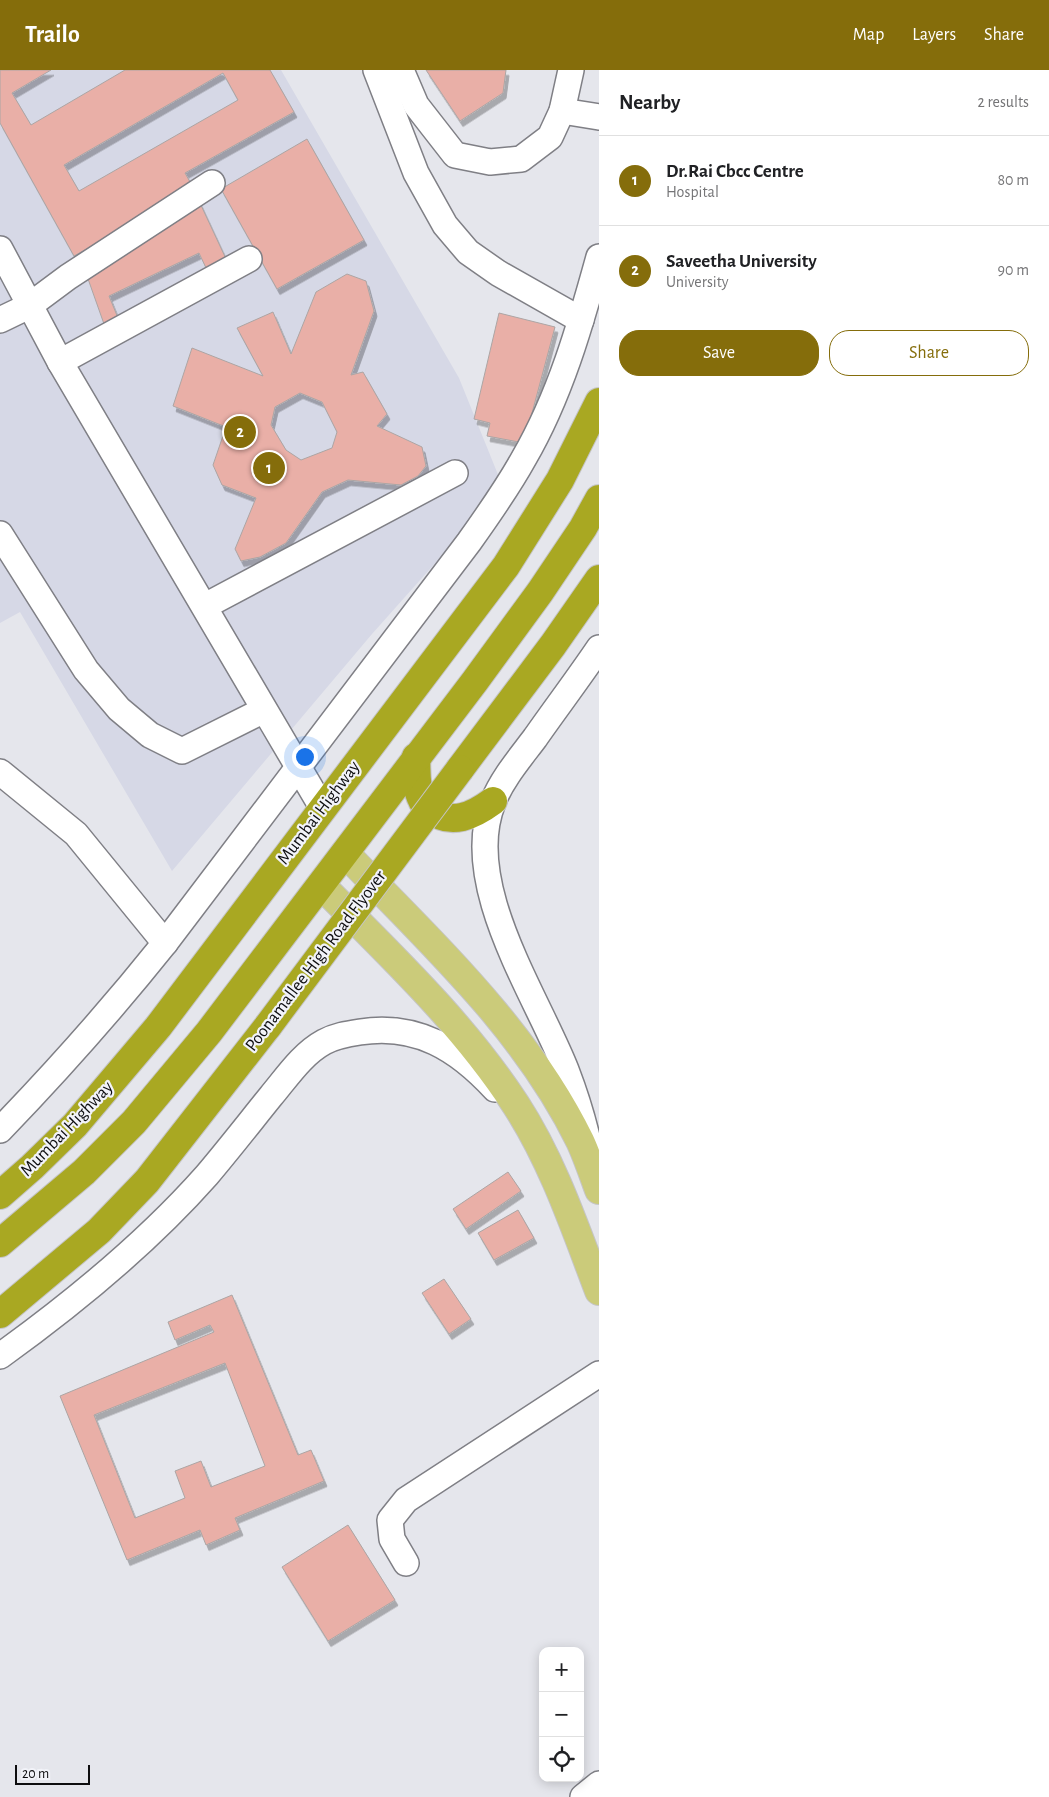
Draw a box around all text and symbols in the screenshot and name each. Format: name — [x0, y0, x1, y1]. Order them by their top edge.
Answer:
text: Trailo — [25, 23, 80, 47]
text: Map — [853, 26, 884, 44]
text: Layers — [912, 26, 956, 44]
text: Share — [984, 26, 1024, 44]
text: Nearby — [619, 92, 680, 113]
text: 2 results — [977, 94, 1029, 110]
text: Dr.Rai Cbcc Centre — [666, 162, 804, 181]
text: 1 — [632, 172, 638, 188]
text: 80 m — [998, 172, 1029, 188]
text: Hospital — [666, 184, 719, 200]
text: Saveetha University — [666, 252, 817, 271]
text: 2 — [631, 262, 639, 278]
text: 90 m — [998, 262, 1029, 278]
text: University — [666, 274, 729, 290]
button: Save — [619, 330, 819, 376]
button: Share — [829, 330, 1029, 376]
pin: 2 — [224, 413, 256, 451]
pin: 1 — [253, 449, 285, 487]
your location — [292, 744, 318, 770]
street label: Mumbai Highway — [274, 758, 364, 868]
street label: Poonamallee High Road Flyover — [242, 867, 390, 1055]
street label: Mumbai Highway — [17, 1078, 117, 1180]
map controls — [539, 1647, 584, 1782]
button: + — [539, 1647, 584, 1692]
button: − — [539, 1692, 584, 1737]
button: locate — [539, 1737, 584, 1782]
scale bar — [15, 1762, 90, 1785]
text: 20 m — [22, 1767, 49, 1781]

